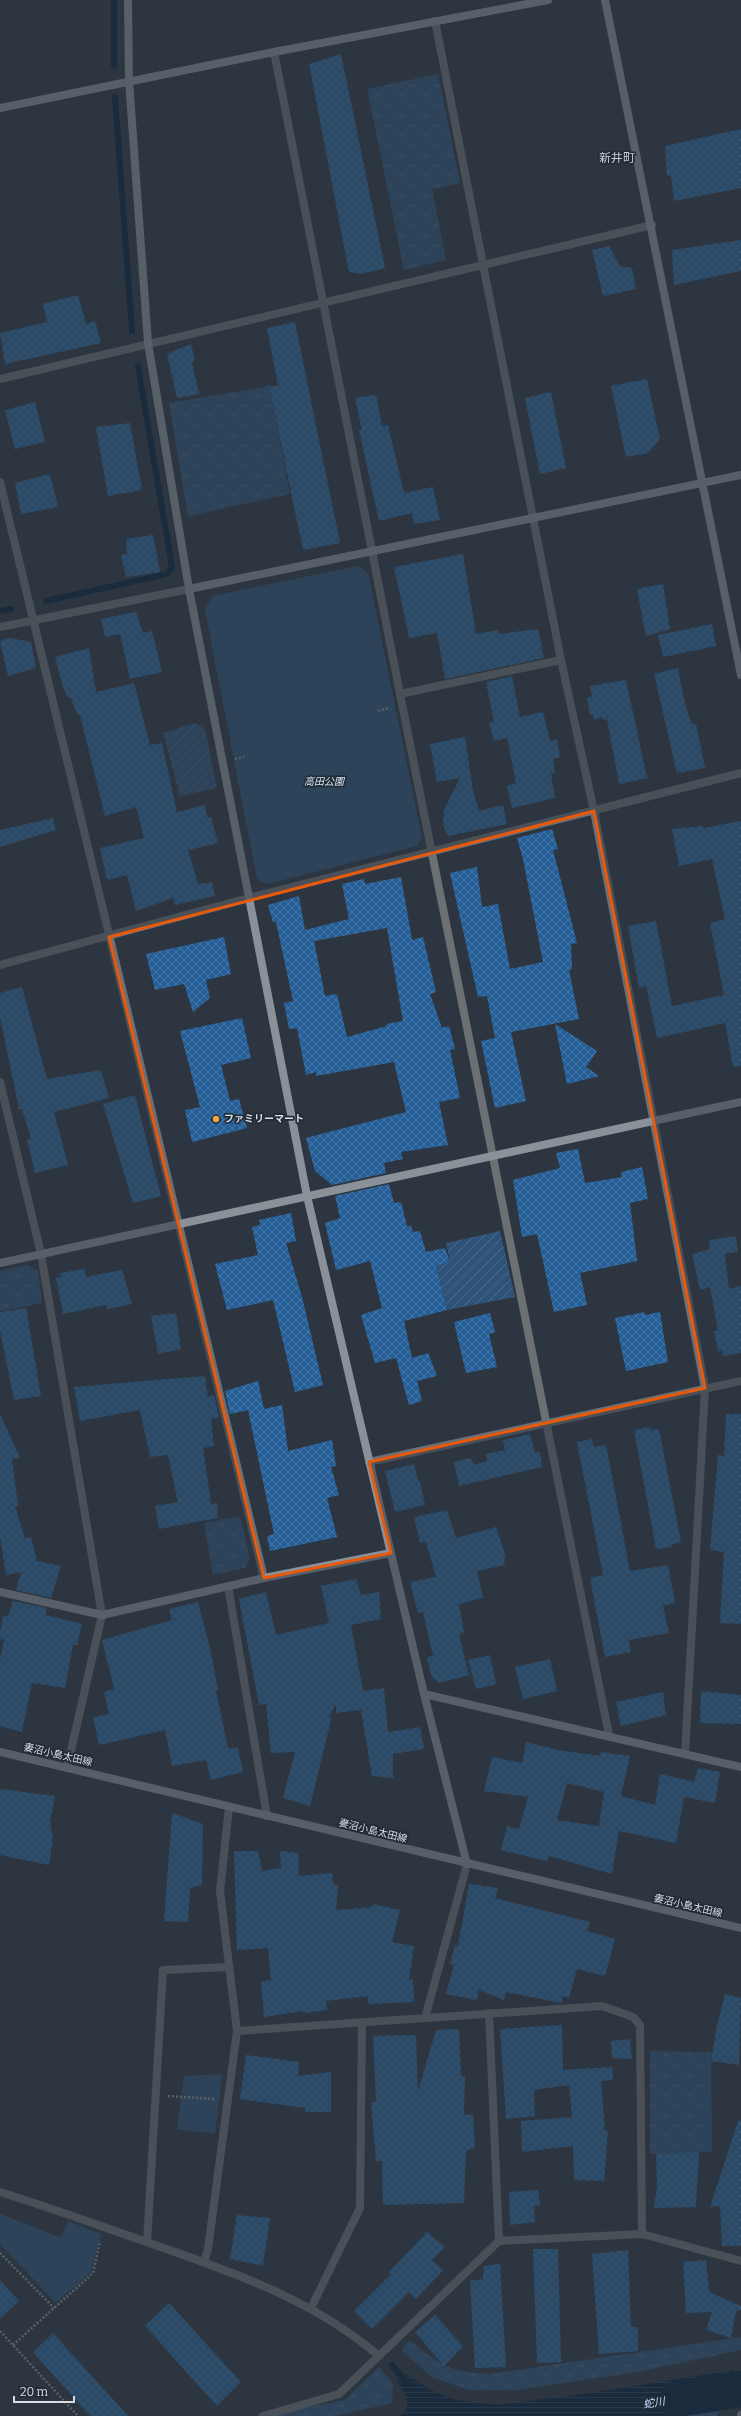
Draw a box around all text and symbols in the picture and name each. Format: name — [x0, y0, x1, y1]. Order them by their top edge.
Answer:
district label: 新井町 — [599, 151, 635, 165]
park label: 高田公園 — [304, 776, 346, 788]
place label: ファミリーマート — [224, 1113, 304, 1125]
marker: ファミリーマート — [211, 1114, 221, 1124]
street label: 妻沼小島太田線 — [23, 1741, 93, 1769]
street label: 妻沼小島太田線 — [338, 1817, 408, 1845]
street label: 妻沼小島太田線 — [653, 1892, 723, 1920]
scale bar — [14, 2378, 74, 2404]
text: 20 m — [20, 2385, 49, 2399]
water label: 蛇川 — [642, 2395, 667, 2411]

